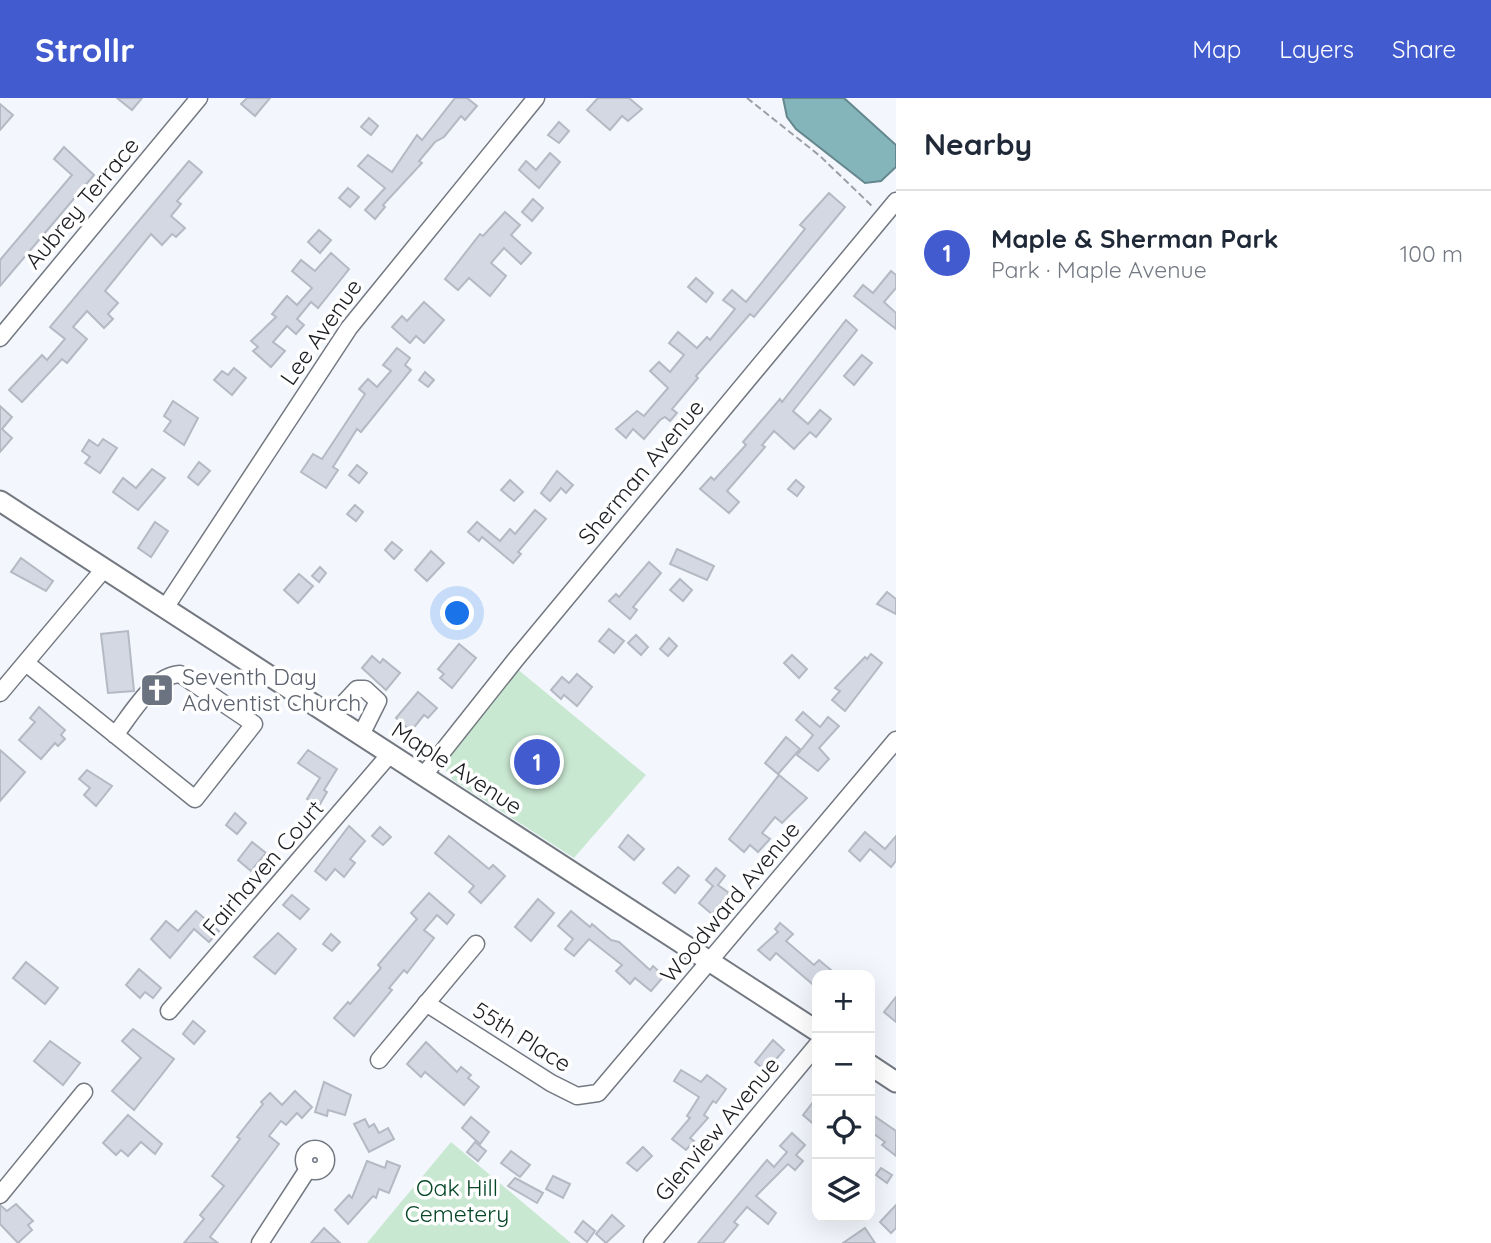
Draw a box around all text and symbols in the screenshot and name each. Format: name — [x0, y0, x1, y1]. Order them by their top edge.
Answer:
text: Strollr — [35, 29, 135, 70]
text: Map — [1192, 34, 1241, 64]
text: Layers — [1279, 34, 1354, 64]
text: Share — [1392, 34, 1456, 64]
text: Nearby — [924, 125, 1032, 163]
street label: Aubrey Terrace — [18, 131, 145, 274]
text: Maple & Sherman Park — [991, 222, 1278, 255]
text: 1 — [943, 239, 951, 268]
text: 100 m — [1400, 239, 1463, 268]
text: Park · Maple Avenue — [991, 255, 1207, 284]
street label: Lee Avenue — [273, 273, 368, 390]
street label: Sherman Avenue — [571, 393, 710, 550]
your location — [440, 596, 474, 630]
place label: Seventh Day Adventist Church — [182, 662, 361, 717]
church icon: Seventh Day Adventist Church — [138, 671, 176, 709]
street label: Maple Avenue — [387, 715, 528, 821]
pin: 1 — [514, 736, 560, 788]
street label: Fairhaven Court — [196, 794, 330, 941]
street label: Woodward Avenue — [654, 815, 806, 988]
map controls — [812, 970, 875, 1222]
button: + — [812, 970, 875, 1033]
street label: 55th Place — [468, 995, 577, 1078]
button: − — [812, 1033, 875, 1096]
street label: Glenview Avenue — [648, 1051, 785, 1207]
button: locate — [812, 1096, 875, 1159]
button: layers — [812, 1159, 875, 1222]
park label: Oak Hill Cemetery — [405, 1173, 509, 1228]

